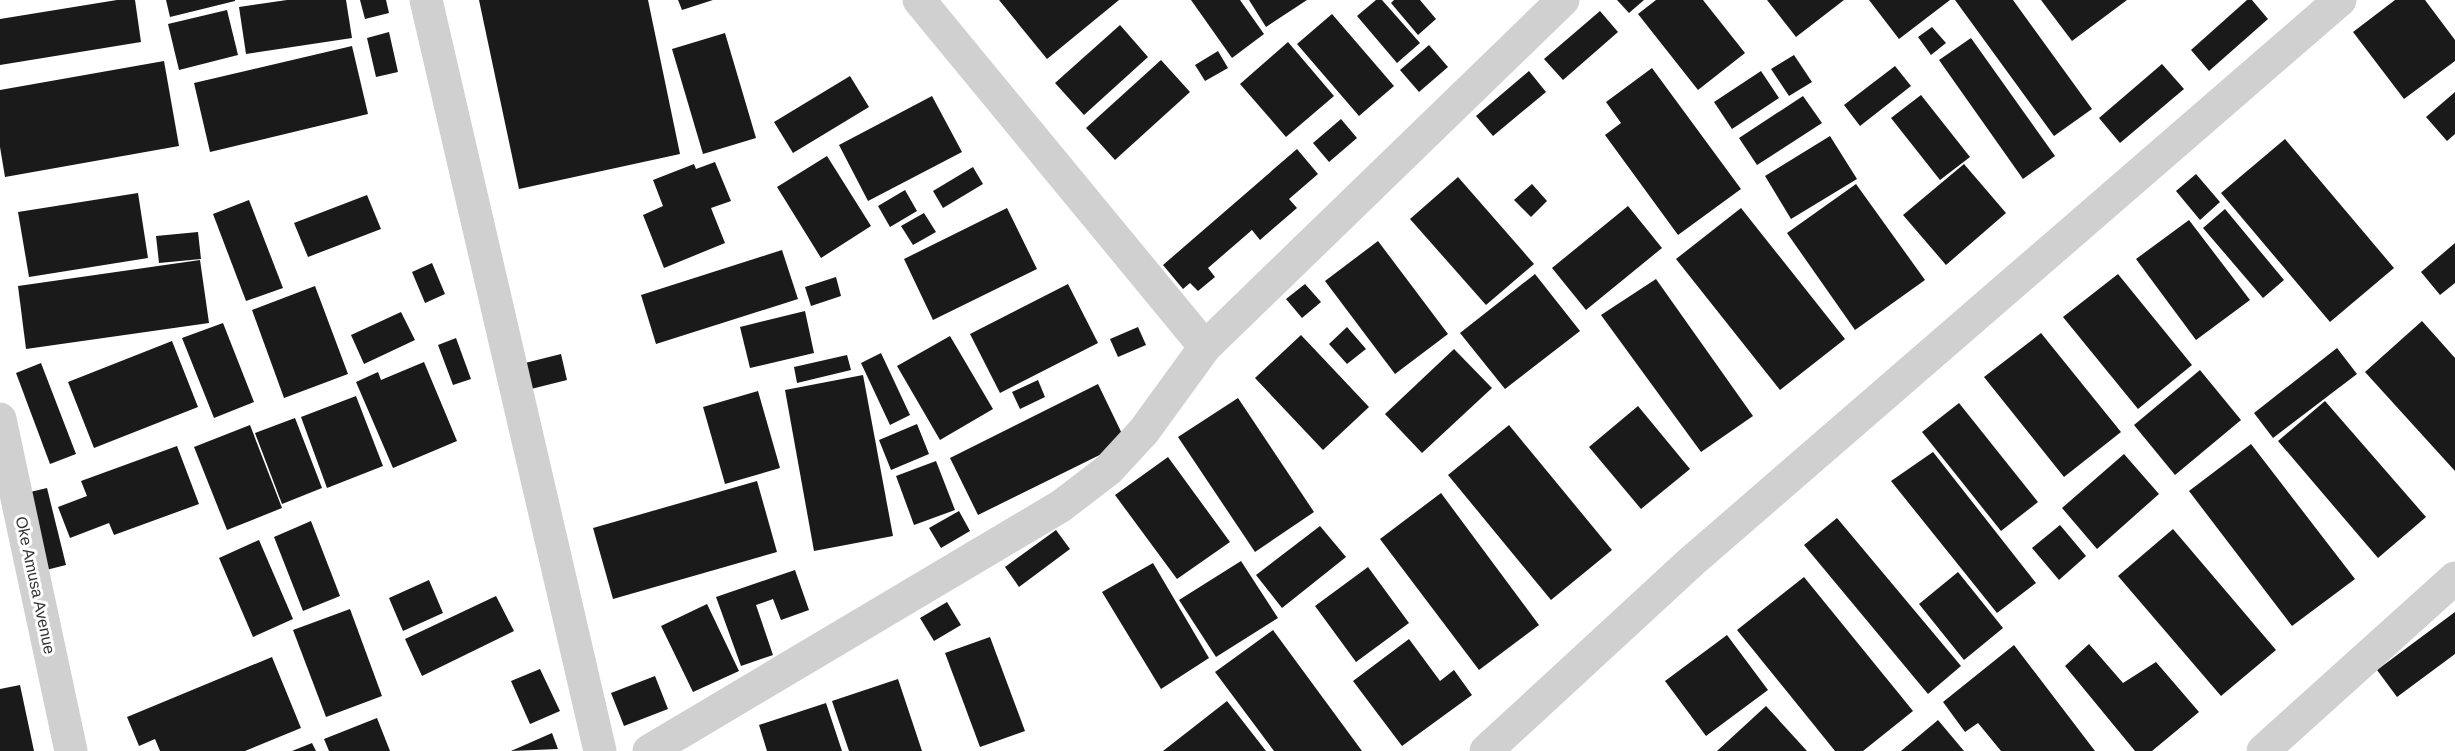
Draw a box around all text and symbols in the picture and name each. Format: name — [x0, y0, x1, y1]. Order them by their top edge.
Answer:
street label: Oke Amusa Avenue — [13, 515, 58, 656]

